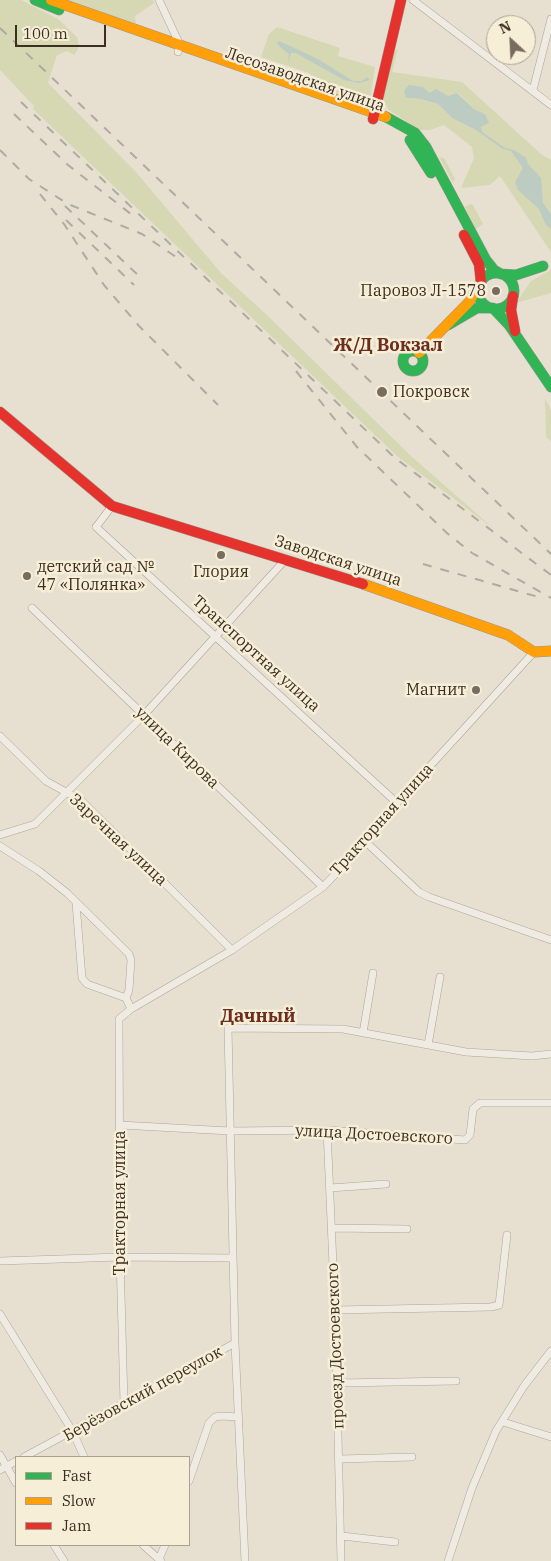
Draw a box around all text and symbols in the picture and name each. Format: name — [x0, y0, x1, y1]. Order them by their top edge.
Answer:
scale bar — [18, 15, 109, 47]
north arrow — [486, 15, 536, 65]
text: N — [496, 17, 514, 38]
text: 100 m — [23, 24, 68, 43]
street label: Лесозаводская улица — [223, 44, 387, 116]
place label: Паровоз Л-1578 — [360, 281, 486, 301]
marker: Паровоз Л-1578 — [490, 285, 502, 297]
district label: Ж/Д Вокзал — [333, 335, 443, 357]
place label: Покровск — [393, 382, 469, 402]
marker: Покровск — [375, 385, 389, 399]
street label: Заводская улица — [272, 531, 404, 591]
marker: Глория — [215, 549, 227, 561]
place label: детский сад № 47 «Полянка» — [37, 557, 154, 595]
place label: Глория — [193, 562, 249, 582]
marker: детский сад № 47 «Полянка» — [21, 570, 33, 582]
street label: Транспортная улица — [188, 592, 324, 716]
place label: Магнит — [406, 680, 466, 700]
marker: Магнит — [470, 684, 482, 696]
street label: улица Кирова — [131, 703, 223, 793]
street label: Тракторная улица — [326, 760, 438, 880]
street label: Заречная улица — [65, 790, 171, 890]
district label: Дачный — [221, 1006, 295, 1028]
street label: улица Достоевского — [295, 1121, 453, 1149]
street label: Тракторная улица — [110, 1131, 130, 1275]
street label: проезд Достоевского — [324, 1263, 348, 1429]
street label: Берёзовский переулок — [60, 1342, 226, 1446]
legend — [15, 1456, 190, 1546]
text: Fast — [62, 1466, 92, 1485]
text: Slow — [62, 1491, 95, 1510]
text: Jam — [62, 1516, 91, 1535]

